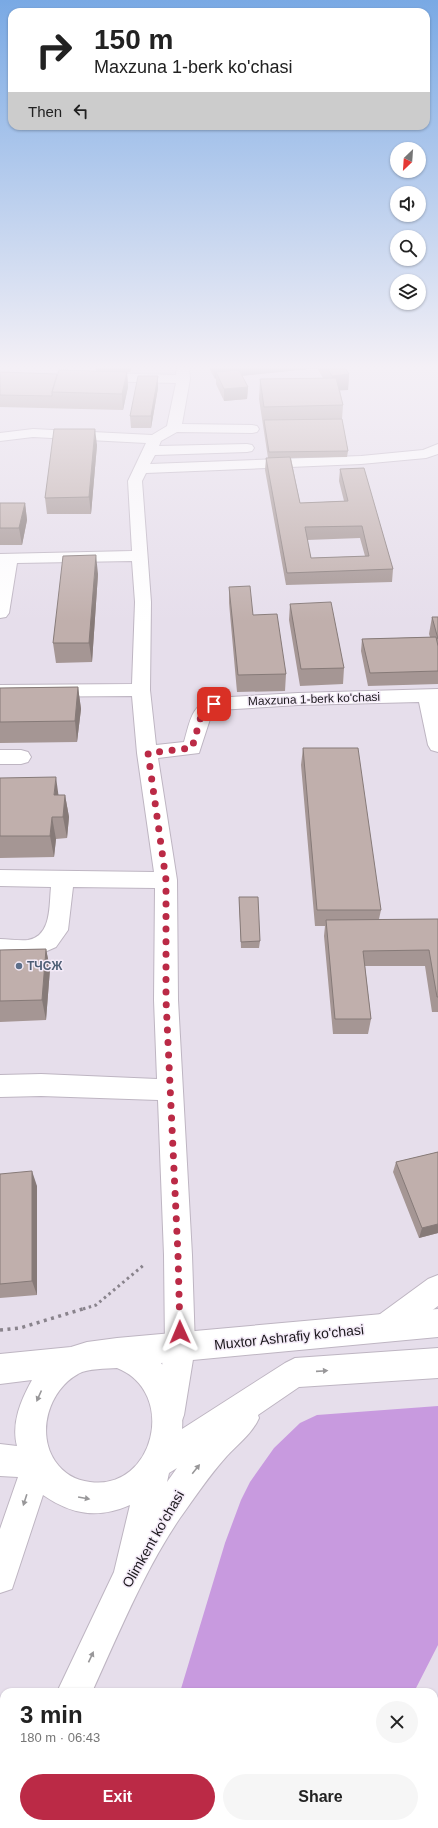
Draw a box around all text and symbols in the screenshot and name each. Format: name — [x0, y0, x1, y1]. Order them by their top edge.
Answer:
icon: right — [28, 24, 80, 76]
text: 150 m — [94, 24, 173, 55]
text: Maxzuna 1-berk ko'chasi — [94, 57, 293, 77]
icon: left — [70, 100, 92, 122]
text: Then — [28, 103, 62, 120]
north arrow — [390, 142, 426, 178]
map controls — [390, 142, 426, 310]
button: sound — [390, 186, 426, 222]
button: search — [390, 230, 426, 266]
button: layers — [390, 274, 426, 310]
pin — [197, 687, 231, 721]
street label: Maxzuna 1-berk ko'chasi — [248, 690, 380, 708]
icon: arrive — [203, 693, 225, 715]
place label: ТЧСЖ — [27, 959, 62, 973]
marker: ТЧСЖ — [14, 961, 24, 971]
position arrow — [159, 1311, 201, 1353]
street label: Muxtor Ashrafiy ko'chasi — [213, 1321, 365, 1353]
one-way arrow — [316, 1368, 328, 1375]
one-way arrow — [36, 1391, 42, 1402]
one-way arrow — [192, 1463, 201, 1474]
street label: Olimkent ko'chasi — [119, 1488, 187, 1590]
one-way arrow — [22, 1494, 28, 1506]
one-way arrow — [78, 1495, 91, 1501]
one-way arrow — [88, 1651, 94, 1662]
text: 3 min — [20, 1701, 83, 1728]
button: close — [376, 1701, 418, 1743]
text: 180 m · 06:43 — [20, 1730, 100, 1745]
button: Exit — [20, 1774, 215, 1820]
button: Share — [223, 1774, 418, 1820]

